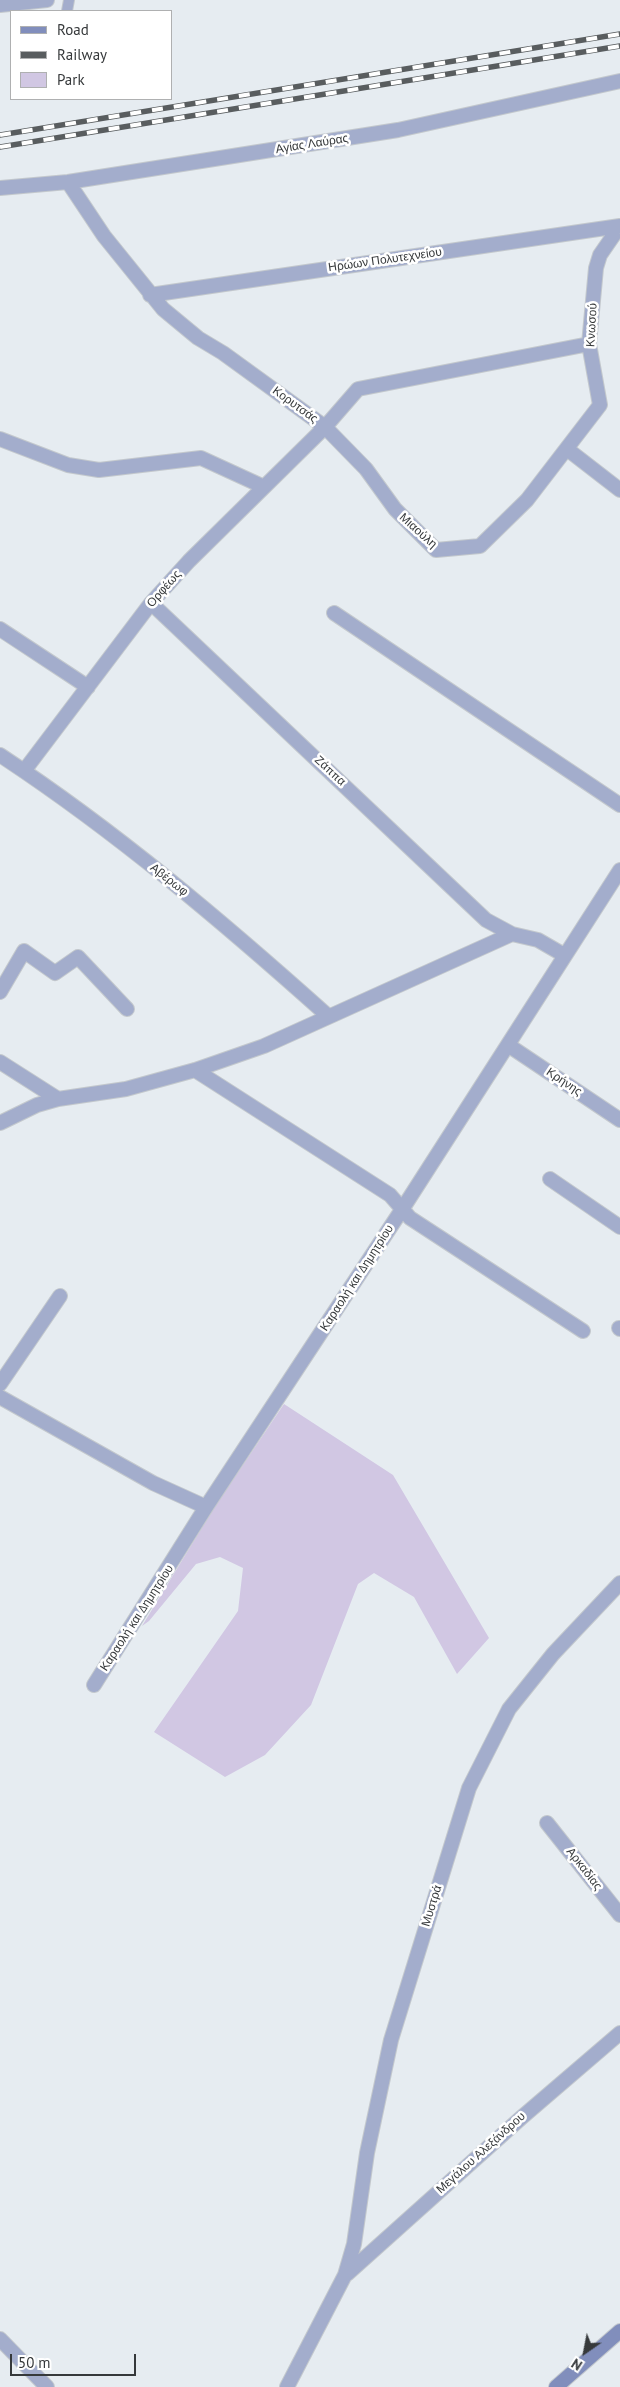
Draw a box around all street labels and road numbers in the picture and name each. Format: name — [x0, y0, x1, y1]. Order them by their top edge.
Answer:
street label: Αγίας Λαύρας — [275, 131, 349, 157]
street label: Ηρώων Πολυτεχνείου — [327, 245, 443, 275]
street label: Κνωσού — [584, 303, 600, 347]
street label: Κορυτσάς — [269, 384, 321, 426]
street label: Μιαούλη — [396, 510, 440, 552]
street label: Ορφέως — [144, 568, 184, 610]
street label: Ζάππα — [312, 753, 348, 789]
street label: Αβέρωφ — [147, 861, 191, 899]
street label: Κρήνης — [543, 1065, 585, 1099]
street label: Καραολή και Δημητρίου — [317, 1222, 397, 1334]
street label: Καραολή και Δημητρίου — [97, 1562, 177, 1674]
street label: Αρκαδίας — [563, 1845, 605, 1893]
street label: Μυστρά — [419, 1884, 445, 1928]
street label: Μεγάλου Αλεξάνδρου — [434, 2109, 528, 2197]

